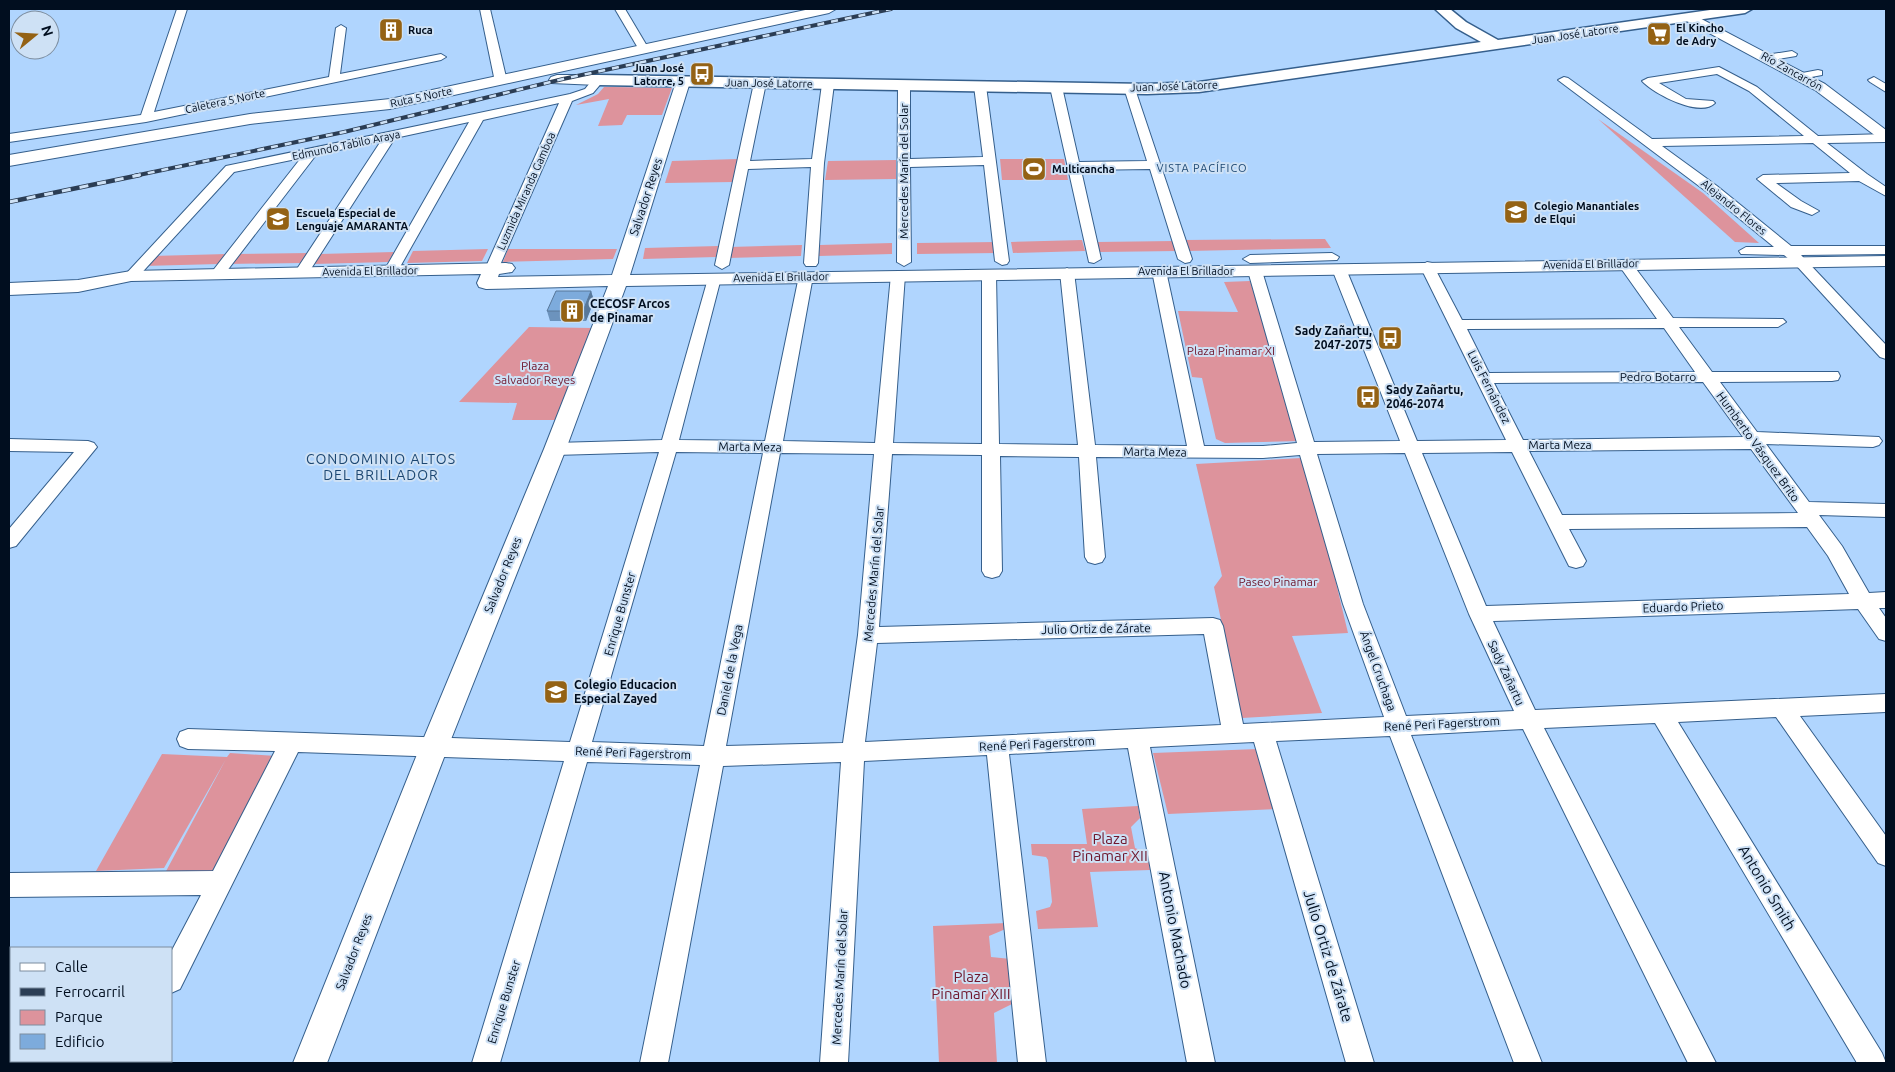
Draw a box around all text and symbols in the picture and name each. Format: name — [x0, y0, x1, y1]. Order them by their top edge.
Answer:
north arrow — [10, 10, 60, 60]
building icon: Ruca — [378, 17, 404, 43]
supermarket icon: El Kincho de Adry — [1646, 21, 1672, 47]
street label: Juan José Latorre — [1531, 22, 1619, 46]
place label: El Kincho de Adry — [1676, 22, 1724, 47]
text: N — [38, 24, 57, 38]
place label: Ruca — [408, 24, 433, 36]
street label: Río Zancarrón — [1759, 49, 1825, 93]
bus stop icon: Juan José Latorre, 5 — [689, 61, 715, 87]
place label: Juan José Latorre, 5 — [633, 62, 684, 87]
street label: Juan José Latorre — [725, 76, 813, 90]
street label: Juan José Latorre — [1130, 78, 1218, 94]
street label: Ruta 5 Norte — [389, 85, 453, 109]
street label: Caletera 5 Norte — [184, 87, 266, 115]
street label: Mercedes Marín del Solar — [897, 103, 910, 239]
street label: Edmundo Tabilo Araya — [291, 128, 401, 162]
street label: Luzmida Miranda Gamboa — [495, 130, 557, 252]
street label: Salvador Reyes — [627, 156, 664, 237]
sports icon: Multicancha — [1021, 156, 1047, 182]
district label: VISTA PACÍFICO — [1156, 161, 1248, 174]
place label: Multicancha — [1052, 163, 1115, 175]
street label: Alejandro Flores — [1699, 177, 1769, 237]
school or university icon: Colegio Manantiales de Elqui — [1503, 199, 1529, 225]
place label: Colegio Manantiales de Elqui — [1534, 200, 1639, 225]
school or university icon: Escuela Especial de Lenguaje AMARANTA — [265, 206, 291, 232]
place label: Escuela Especial de Lenguaje AMARANTA — [296, 207, 408, 232]
street label: Avenida El Brillador — [1543, 257, 1640, 271]
street label: Avenida El Brillador — [322, 264, 419, 278]
street label: Avenida El Brillador — [1138, 265, 1235, 277]
street label: Avenida El Brillador — [733, 270, 830, 284]
place label: CECOSF Arcos de Pinamar — [590, 297, 670, 324]
building icon: CECOSF Arcos de Pinamar — [559, 298, 585, 324]
place label: Sady Zañartu, 2047-2075 — [1295, 324, 1372, 351]
bus stop icon: Sady Zañartu, 2047-2075 — [1377, 325, 1403, 351]
park label: Plaza Pinamar XI — [1187, 344, 1275, 357]
street label: Luis Fernández — [1465, 348, 1514, 426]
park label: Plaza Salvador Reyes — [495, 359, 575, 386]
street label: Pedro Botarro — [1620, 370, 1696, 383]
place label: Sady Zañartu, 2046-2074 — [1386, 383, 1463, 410]
bus stop icon: Sady Zañartu, 2046-2074 — [1355, 384, 1381, 410]
street label: Humberto Vásquez Brito — [1714, 389, 1803, 504]
street label: Marta Meza — [1528, 438, 1592, 451]
street label: Marta Meza — [718, 439, 782, 454]
street label: Marta Meza — [1123, 444, 1187, 459]
district label: CONDOMINIO ALTOS DEL BRILLADOR — [306, 451, 456, 483]
street label: Mercedes Marín del Solar — [861, 505, 886, 642]
street label: Salvador Reyes — [481, 535, 524, 615]
street label: Enrique Bunster — [601, 570, 638, 657]
park label: Paseo Pinamar — [1238, 575, 1318, 588]
street label: Eduardo Prieto — [1642, 599, 1724, 614]
street label: Julio Ortiz de Zárate — [1041, 621, 1151, 636]
street label: Daniel de la Vega — [714, 623, 745, 716]
street label: Ángel Cruchaga — [1358, 629, 1399, 713]
street label: Sady Zañartu — [1486, 638, 1527, 707]
place label: Colegio Educacion Especial Zayed — [574, 678, 677, 705]
school or university icon: Colegio Educacion Especial Zayed — [543, 679, 569, 705]
street label: René Peri Fagerstrom — [1384, 714, 1500, 733]
street label: René Peri Fagerstrom — [979, 734, 1095, 753]
street label: René Peri Fagerstrom — [575, 744, 691, 761]
park label: Plaza Pinamar XII — [1072, 830, 1148, 864]
street label: Antonio Smith — [1735, 842, 1800, 933]
street label: Antonio Machado — [1156, 870, 1195, 990]
street label: Julio Ortiz de Zárate — [1300, 888, 1357, 1024]
street label: Mercedes Marín del Solar — [829, 908, 850, 1045]
street label: Salvador Reyes — [333, 912, 374, 992]
legend — [10, 947, 172, 1062]
text: Calle — [55, 958, 88, 975]
street label: Enrique Bunster — [485, 958, 523, 1045]
park label: Plaza Pinamar XIII — [931, 968, 1011, 1002]
text: Ferrocarril — [55, 983, 125, 1000]
text: Parque — [55, 1008, 103, 1025]
text: Edificio — [55, 1033, 104, 1050]

